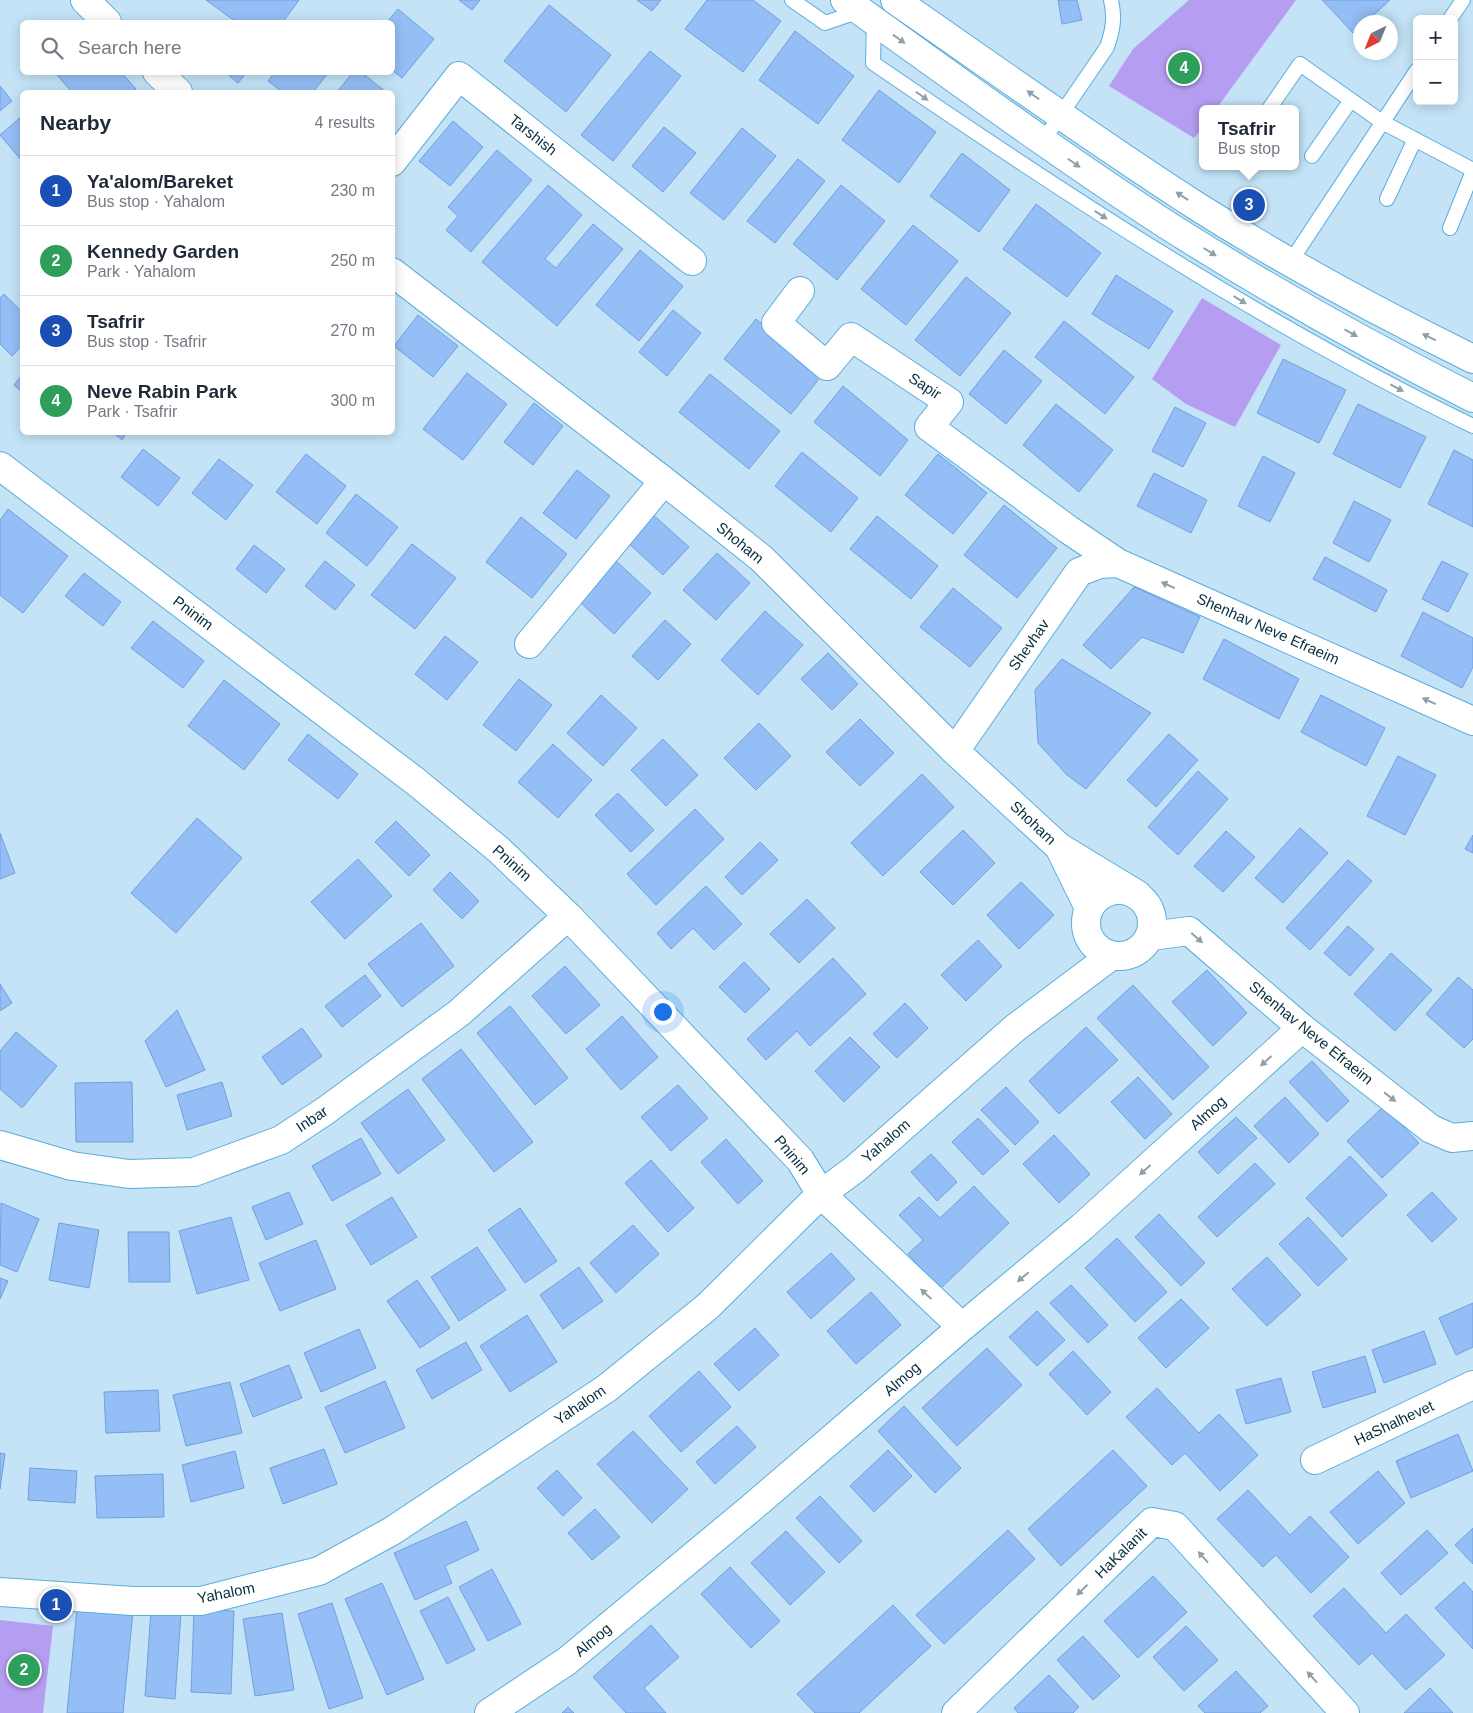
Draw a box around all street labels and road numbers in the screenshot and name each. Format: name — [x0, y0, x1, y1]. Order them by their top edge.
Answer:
street label: Tarshish — [506, 111, 561, 158]
street label: Sapir — [906, 369, 945, 402]
street label: Shoham — [713, 518, 767, 567]
street label: Shenhav Neve Efraeim — [1194, 589, 1342, 668]
street label: Pninim — [170, 592, 217, 633]
street label: Shevhav — [1005, 616, 1053, 673]
street label: Shoham — [1007, 797, 1060, 848]
street label: Pninim — [490, 841, 535, 884]
street label: Shenhav Neve Efraeim — [1246, 977, 1377, 1088]
street label: Almog — [1186, 1092, 1229, 1133]
street label: Inbar — [293, 1102, 331, 1135]
street label: Yahalom — [858, 1115, 913, 1166]
street label: Pninim — [771, 1132, 814, 1178]
street label: Almog — [880, 1358, 923, 1399]
street label: Yahalom — [551, 1381, 609, 1428]
street label: HaShalhevet — [1351, 1396, 1437, 1448]
street label: HaKalanit — [1091, 1523, 1151, 1581]
street label: Yahalom — [196, 1579, 256, 1606]
street label: Almog — [571, 1619, 614, 1660]

